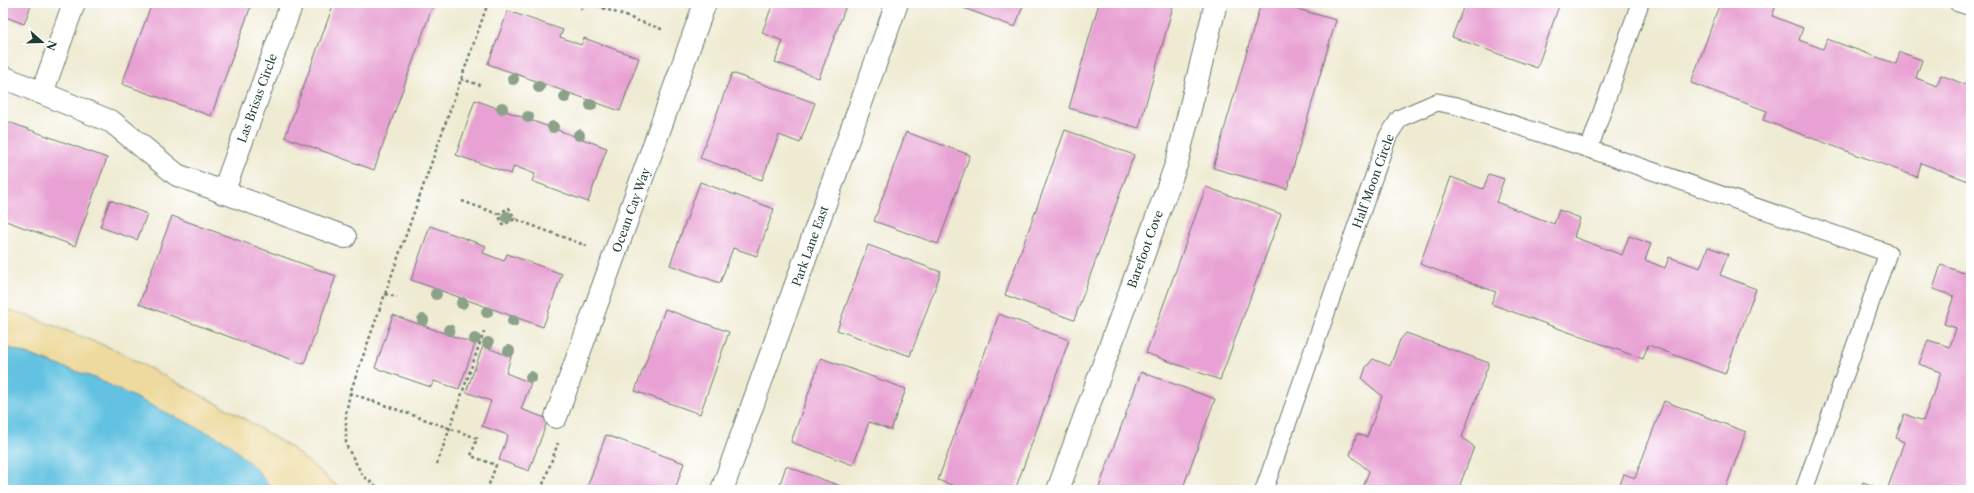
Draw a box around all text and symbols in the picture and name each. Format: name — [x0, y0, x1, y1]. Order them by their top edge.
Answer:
north arrow — [22, 22, 62, 62]
text: N — [43, 39, 60, 53]
street label: Las Brisas Circle — [234, 51, 280, 145]
street label: Half Moon Circle — [1349, 132, 1397, 230]
street label: Ocean Cay Way — [609, 165, 653, 254]
street label: Park Lane East — [788, 203, 832, 288]
street label: Barefoot Cove — [1124, 208, 1166, 290]

